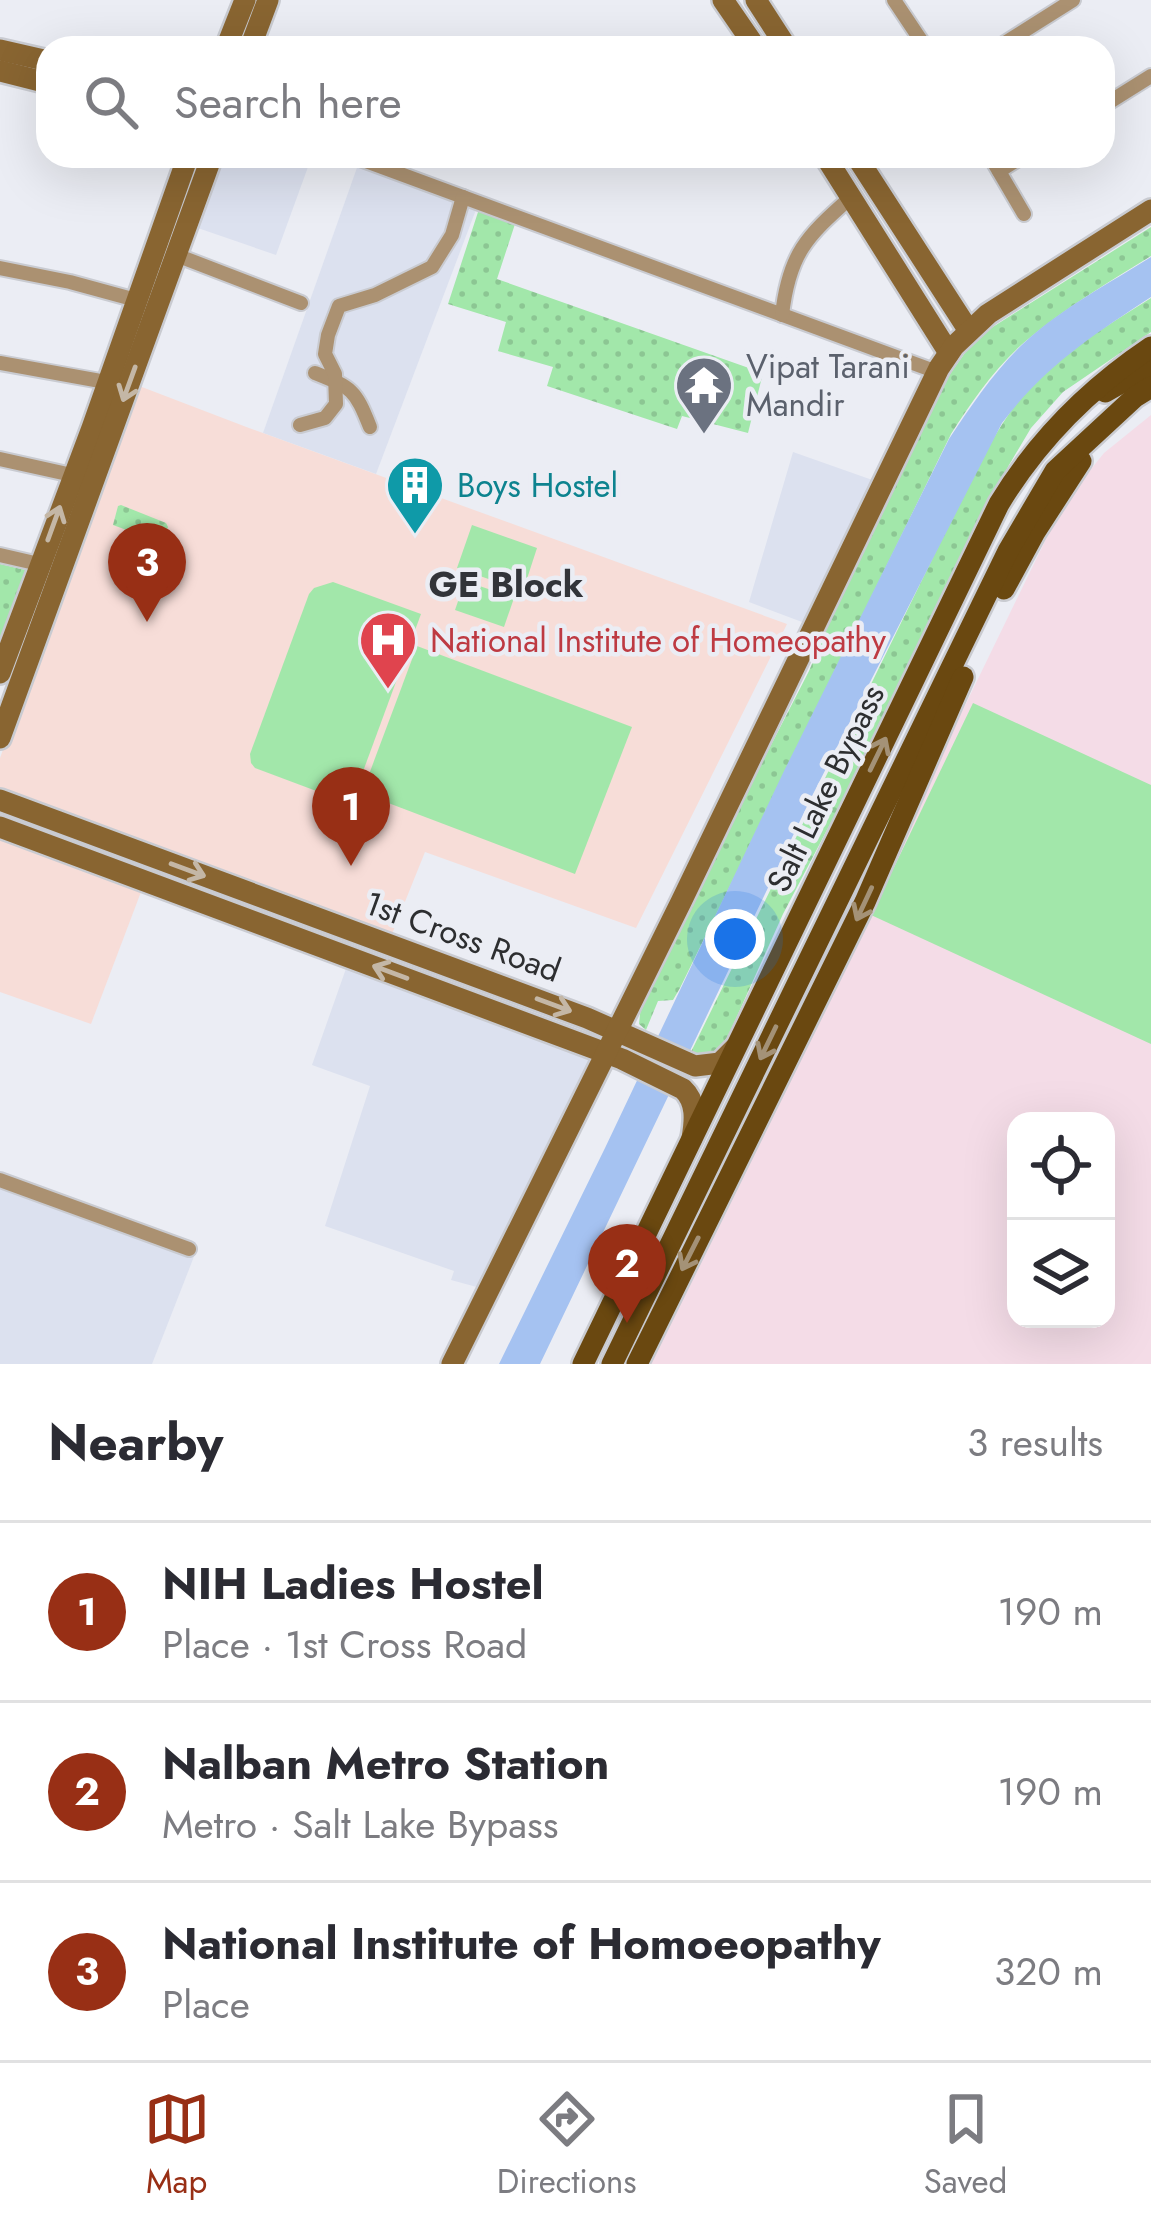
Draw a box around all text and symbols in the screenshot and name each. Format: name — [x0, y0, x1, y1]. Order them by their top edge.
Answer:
search box — [36, 36, 1115, 168]
icon: search — [78, 69, 144, 135]
text: Search here — [174, 70, 402, 135]
place label: Vipat Tarani Mandir — [746, 343, 910, 428]
temple icon: Vipat Tarani Mandir — [673, 354, 735, 436]
one-way arrow — [117, 365, 138, 402]
building icon: Boys Hostel — [384, 454, 446, 536]
place label: Boys Hostel — [457, 462, 618, 509]
one-way arrow — [45, 506, 67, 543]
pin: 3 — [108, 523, 186, 622]
district label: GE Block — [428, 558, 584, 610]
hospital icon: National Institute of Homeopathy — [357, 609, 419, 691]
place label: National Institute of Homeopathy — [430, 617, 886, 664]
street label: Salt Lake Bypass — [755, 677, 896, 900]
one-way arrow — [868, 737, 891, 772]
pin: 1 — [312, 767, 390, 866]
one-way arrow — [169, 860, 206, 882]
street label: 1st Cross Road — [358, 879, 567, 994]
one-way arrow — [851, 885, 873, 921]
your location — [705, 909, 765, 969]
one-way arrow — [372, 959, 409, 981]
one-way arrow — [535, 996, 572, 1018]
one-way arrow — [756, 1024, 778, 1060]
map controls — [1007, 1112, 1115, 1328]
button: locate — [1007, 1112, 1115, 1220]
button: layers — [1007, 1220, 1115, 1328]
pin: 2 — [588, 1224, 666, 1323]
one-way arrow — [678, 1235, 701, 1271]
text: Nearby — [48, 1405, 223, 1479]
text: 3 results — [967, 1414, 1103, 1471]
text: NIH Ladies Hostel — [162, 1551, 544, 1616]
text: 1 — [77, 1583, 97, 1640]
text: 190 m — [997, 1583, 1103, 1640]
text: Place · 1st Cross Road — [162, 1616, 527, 1673]
text: Nalban Metro Station — [162, 1731, 609, 1796]
text: 2 — [74, 1763, 100, 1820]
text: 190 m — [997, 1763, 1103, 1820]
text: Metro · Salt Lake Bypass — [162, 1796, 558, 1853]
text: National Institute of Homoeopathy — [162, 1911, 881, 1976]
text: 3 — [75, 1943, 99, 2000]
text: 320 m — [994, 1943, 1103, 2000]
text: Place — [162, 1976, 250, 2033]
tab: Map — [144, 2086, 210, 2205]
tab: Directions — [497, 2086, 637, 2205]
tab: Saved — [924, 2086, 1007, 2205]

